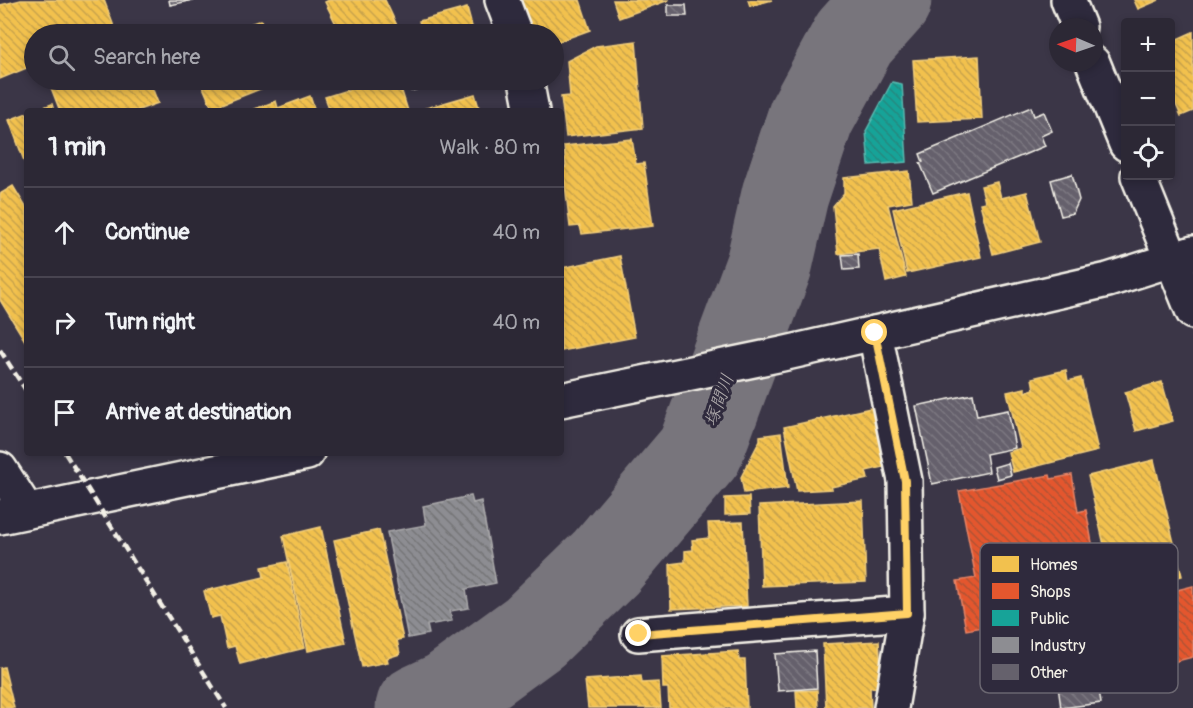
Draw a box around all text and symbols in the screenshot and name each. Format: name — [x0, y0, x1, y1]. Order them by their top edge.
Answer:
north arrow — [1049, 18, 1103, 72]
map controls — [1121, 18, 1175, 180]
button: + — [1121, 18, 1175, 72]
search box — [24, 24, 564, 90]
icon: search — [45, 41, 78, 74]
text: Search here — [93, 43, 200, 71]
button: − — [1121, 72, 1175, 126]
button: locate — [1121, 126, 1175, 180]
text: 1 min — [48, 131, 106, 163]
text: Walk · 80 m — [440, 135, 540, 160]
icon: ahead — [48, 216, 81, 249]
text: Continue — [105, 218, 189, 246]
text: 40 m — [493, 220, 540, 245]
icon: right — [48, 306, 81, 339]
text: Turn right — [105, 308, 195, 336]
text: 40 m — [493, 310, 540, 335]
route start — [861, 319, 887, 345]
water label: 塚間川 — [699, 371, 740, 429]
icon: arrive — [48, 396, 81, 429]
text: Arrive at destination — [105, 398, 291, 426]
legend — [980, 543, 1178, 693]
text: Homes — [1030, 555, 1078, 575]
text: Shops — [1030, 582, 1070, 602]
text: Public — [1030, 609, 1070, 629]
route end — [625, 620, 651, 646]
text: Industry — [1030, 636, 1086, 656]
text: Other — [1030, 663, 1068, 683]

